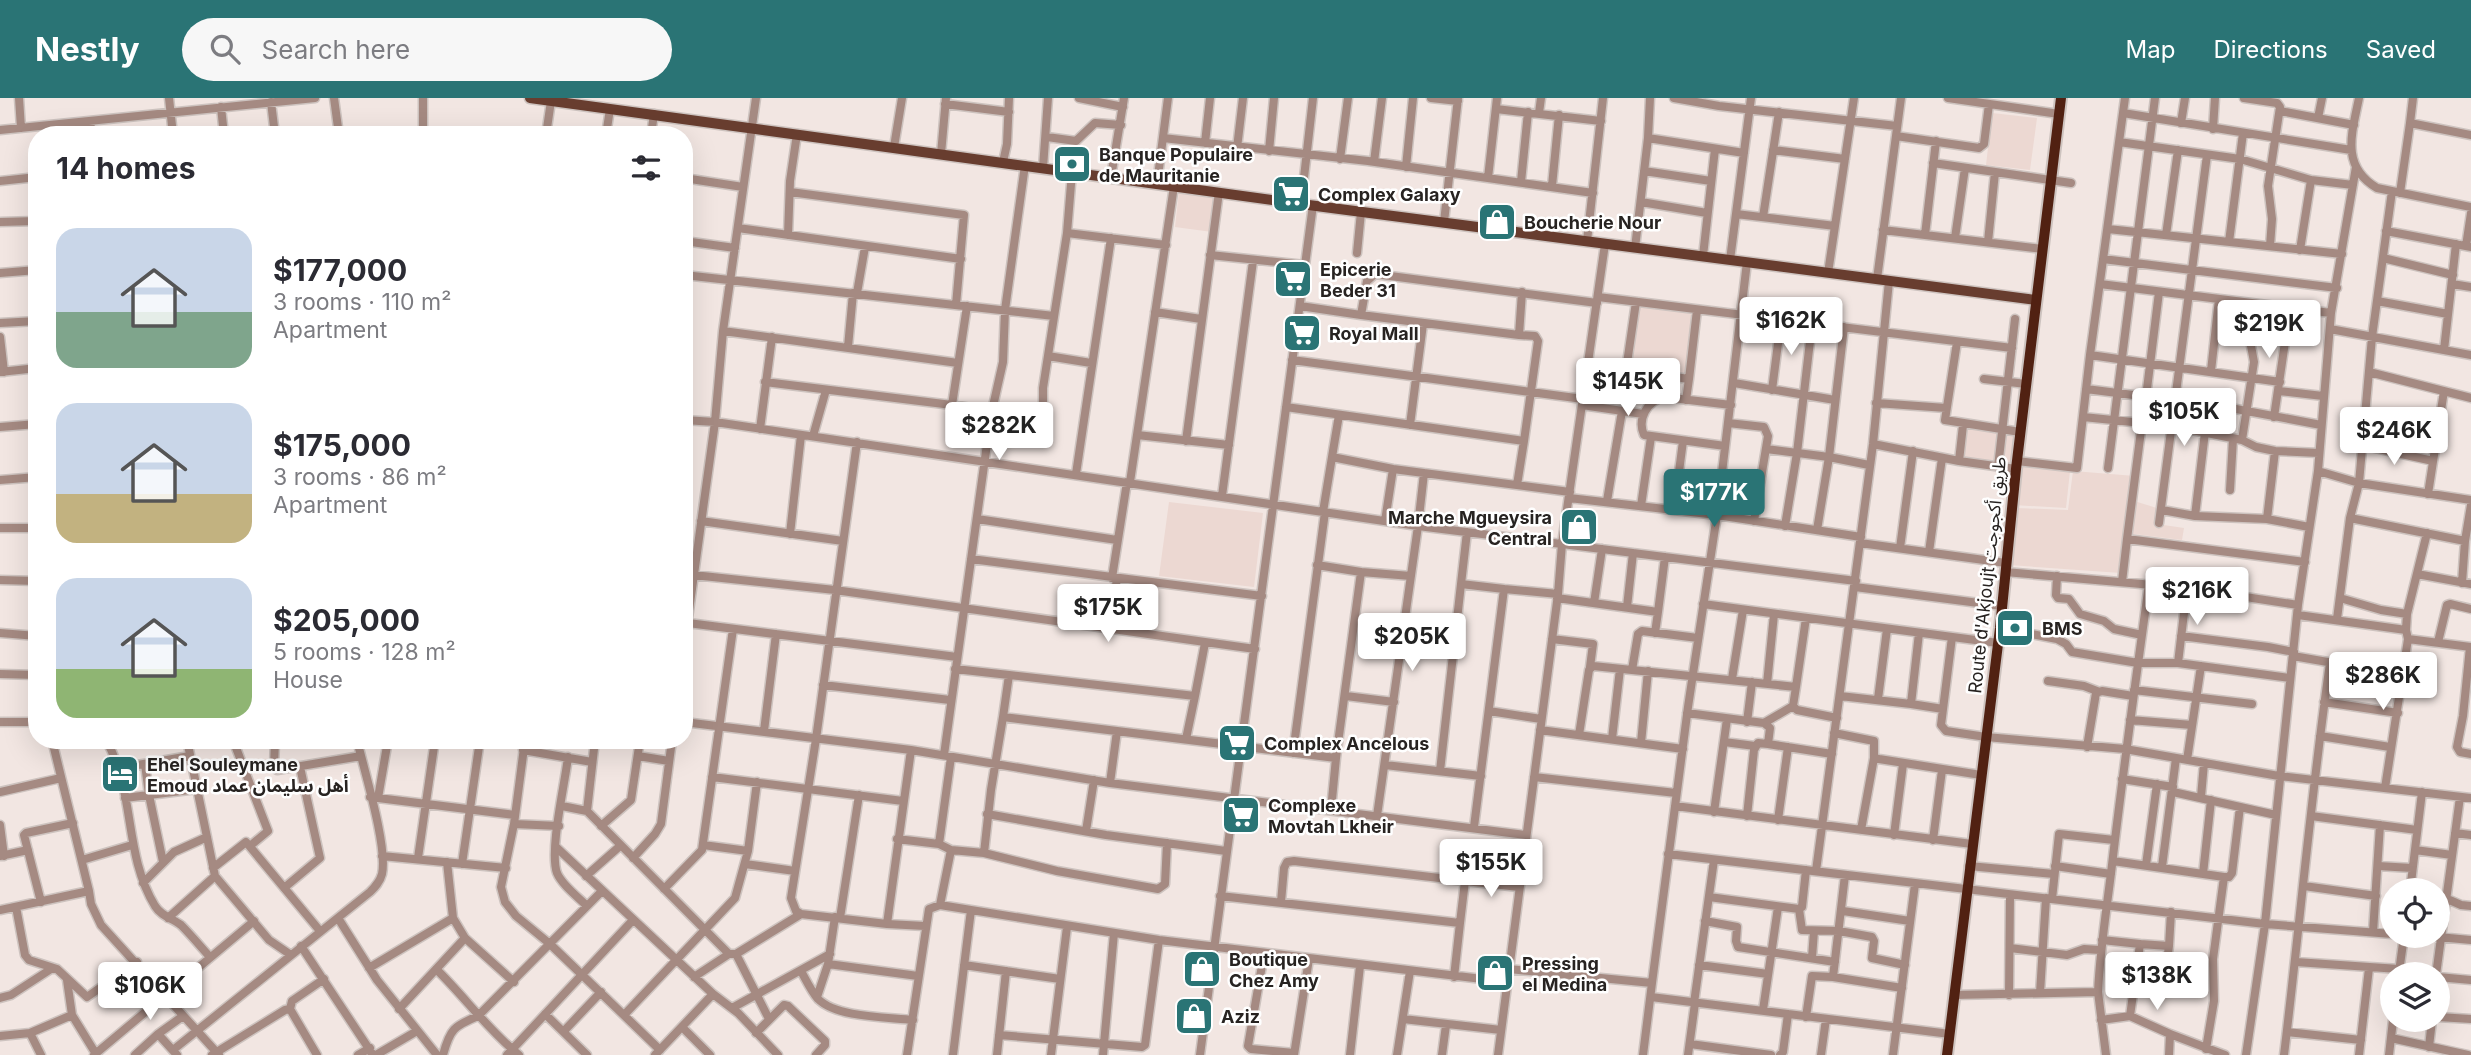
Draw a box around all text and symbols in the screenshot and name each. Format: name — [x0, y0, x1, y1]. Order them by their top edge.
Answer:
search box — [182, 18, 672, 81]
text: Nestly — [35, 29, 140, 69]
icon: search — [206, 30, 244, 68]
text: Search here — [262, 34, 410, 65]
text: Map — [2126, 35, 2175, 64]
text: Directions — [2213, 35, 2328, 64]
text: Saved — [2366, 35, 2436, 64]
bank icon: Banque Populaire de Mauritanie — [1051, 143, 1093, 185]
place label: Banque Populaire de Mauritanie — [1099, 144, 1253, 186]
icon: filters — [627, 149, 665, 187]
text: 14 homes — [56, 150, 195, 186]
supermarket icon: Complex Galaxy — [1270, 173, 1312, 215]
place label: Complex Galaxy — [1318, 184, 1461, 205]
shop icon: Boucherie Nour — [1476, 201, 1518, 243]
place label: Boucherie Nour — [1524, 212, 1661, 233]
text: $177,000 — [273, 252, 407, 288]
icon: home — [112, 256, 196, 340]
supermarket icon: Epicerie Beder 31 — [1272, 258, 1314, 300]
place label: Epicerie Beder 31 — [1320, 259, 1396, 301]
text: 3 rooms · 110 m² — [273, 288, 451, 316]
pin: $162K — [1742, 298, 1840, 357]
pin: $219K — [2220, 300, 2318, 360]
text: $162K — [1756, 306, 1826, 334]
text: $219K — [2234, 309, 2304, 337]
supermarket icon: Royal Mall — [1281, 312, 1323, 354]
text: Apartment — [273, 316, 387, 344]
place label: Royal Mall — [1329, 323, 1419, 344]
pin: $145K — [1579, 358, 1677, 418]
text: $145K — [1592, 367, 1664, 395]
pin: $105K — [2135, 388, 2233, 448]
text: $105K — [2148, 397, 2220, 425]
pin: $282K — [950, 402, 1048, 462]
pin: $246K — [2345, 408, 2443, 467]
text: $282K — [961, 411, 1037, 439]
text: $246K — [2356, 416, 2432, 444]
text: $175,000 — [273, 427, 411, 463]
icon: home — [112, 431, 196, 515]
street label: Route d'Akjoujt طريق أكجوجت — [1964, 455, 2011, 695]
text: 3 rooms · 86 m² — [273, 463, 447, 491]
pin: $177K — [1665, 470, 1763, 529]
text: $177K — [1680, 478, 1748, 506]
text: Apartment — [273, 491, 387, 519]
shop icon: Marche Mgueysira Central — [1558, 506, 1600, 548]
place label: Marche Mgueysira Central — [1388, 507, 1552, 549]
pin: $216K — [2148, 568, 2246, 627]
text: $216K — [2162, 576, 2232, 604]
pin: $175K — [1059, 584, 1157, 644]
text: $175K — [1073, 593, 1143, 621]
text: $205,000 — [273, 602, 420, 638]
icon: home — [112, 606, 196, 690]
bank icon: BMS — [1994, 607, 2036, 649]
pin: $205K — [1363, 614, 1461, 673]
place label: BMS — [2042, 618, 2083, 639]
text: $205K — [1374, 622, 1450, 650]
text: 5 rooms · 128 m² — [273, 638, 456, 666]
pin: $286K — [2334, 652, 2432, 712]
text: $286K — [2345, 661, 2421, 689]
text: House — [273, 666, 343, 694]
supermarket icon: Complex Ancelous — [1216, 722, 1258, 764]
place label: Complex Ancelous — [1264, 733, 1429, 754]
hotel icon: Ehel Souleymane Emoud أهل سليمان عماد — [99, 753, 141, 795]
place label: Ehel Souleymane Emoud أهل سليمان عماد — [147, 754, 349, 796]
supermarket icon: Complexe Movtah Lkheir — [1220, 794, 1262, 836]
place label: Complexe Movtah Lkheir — [1268, 795, 1394, 837]
pin: $155K — [1442, 840, 1540, 899]
text: $155K — [1456, 848, 1526, 876]
map controls — [2380, 878, 2450, 1032]
button: locate — [2380, 878, 2450, 948]
shop icon: Boutique Chez Amy — [1181, 948, 1223, 990]
place label: Boutique Chez Amy — [1229, 949, 1319, 991]
shop icon: Pressing el Medina — [1474, 952, 1516, 994]
place label: Pressing el Medina — [1522, 953, 1607, 995]
pin: $138K — [2108, 953, 2206, 1012]
text: $138K — [2121, 961, 2193, 989]
pin: $106K — [101, 962, 199, 1022]
button: layers — [2380, 962, 2450, 1032]
text: $106K — [114, 971, 186, 999]
shop icon: Aziz — [1173, 995, 1215, 1037]
place label: Aziz — [1221, 1006, 1260, 1027]

